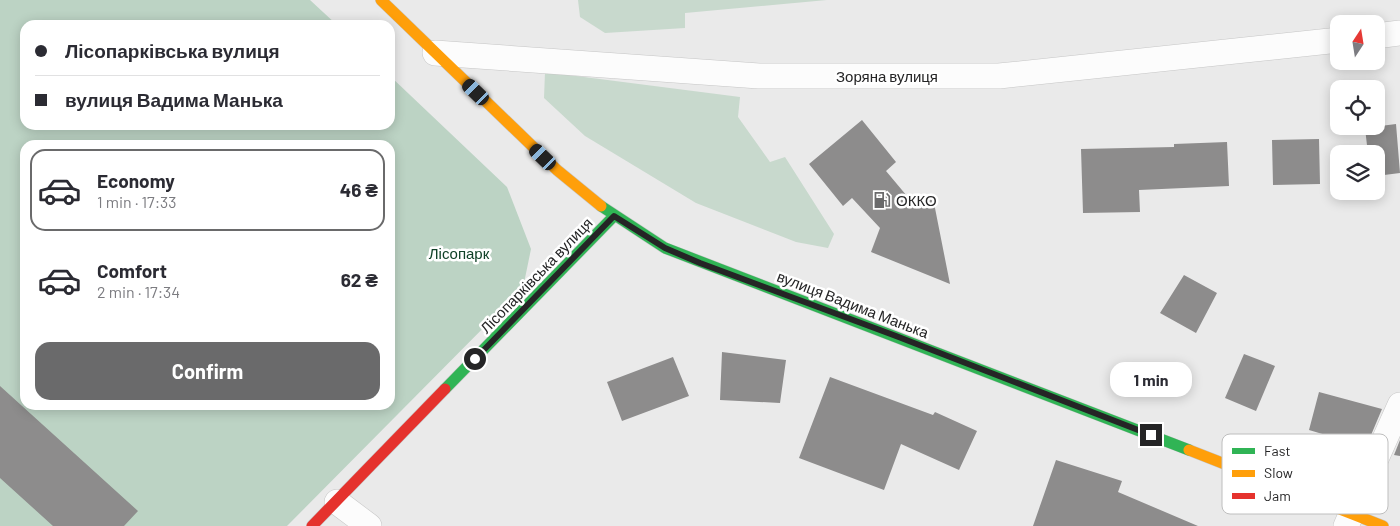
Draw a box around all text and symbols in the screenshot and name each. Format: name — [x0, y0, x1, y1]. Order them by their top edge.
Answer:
north arrow — [1330, 15, 1385, 70]
map controls — [1330, 15, 1385, 200]
text: Лісопарківська вулиця — [65, 39, 280, 62]
street label: Зоряна вулиця — [836, 67, 938, 85]
car — [459, 76, 492, 108]
button: locate — [1330, 80, 1385, 135]
text: вулиця Вадима Манька — [65, 88, 283, 111]
car — [526, 141, 559, 173]
button: layers — [1330, 145, 1385, 200]
icon: car — [37, 168, 82, 213]
text: Economy — [97, 169, 175, 192]
text: 46 ₴ — [340, 178, 378, 201]
fuel station icon: ОККО — [872, 190, 892, 210]
place label: ОККО — [896, 191, 937, 209]
text: 1 min · 17:33 — [97, 192, 177, 211]
street label: Лісопарківська вулиця — [476, 213, 596, 337]
park label: Лісопарк — [429, 244, 490, 262]
icon: car — [37, 258, 82, 303]
text: Comfort — [97, 259, 167, 282]
street label: вулиця Вадима Манька — [775, 267, 932, 342]
text: 62 ₴ — [341, 268, 378, 291]
text: 2 min · 17:34 — [97, 282, 180, 301]
button: Confirm — [35, 342, 380, 400]
route start — [464, 348, 486, 370]
callout: 1 min — [1110, 362, 1192, 398]
text: 1 min — [1133, 370, 1169, 389]
route end — [1140, 424, 1162, 446]
legend — [1222, 434, 1388, 514]
text: Fast — [1264, 442, 1290, 459]
text: Slow — [1264, 464, 1293, 481]
text: Jam — [1264, 487, 1291, 504]

